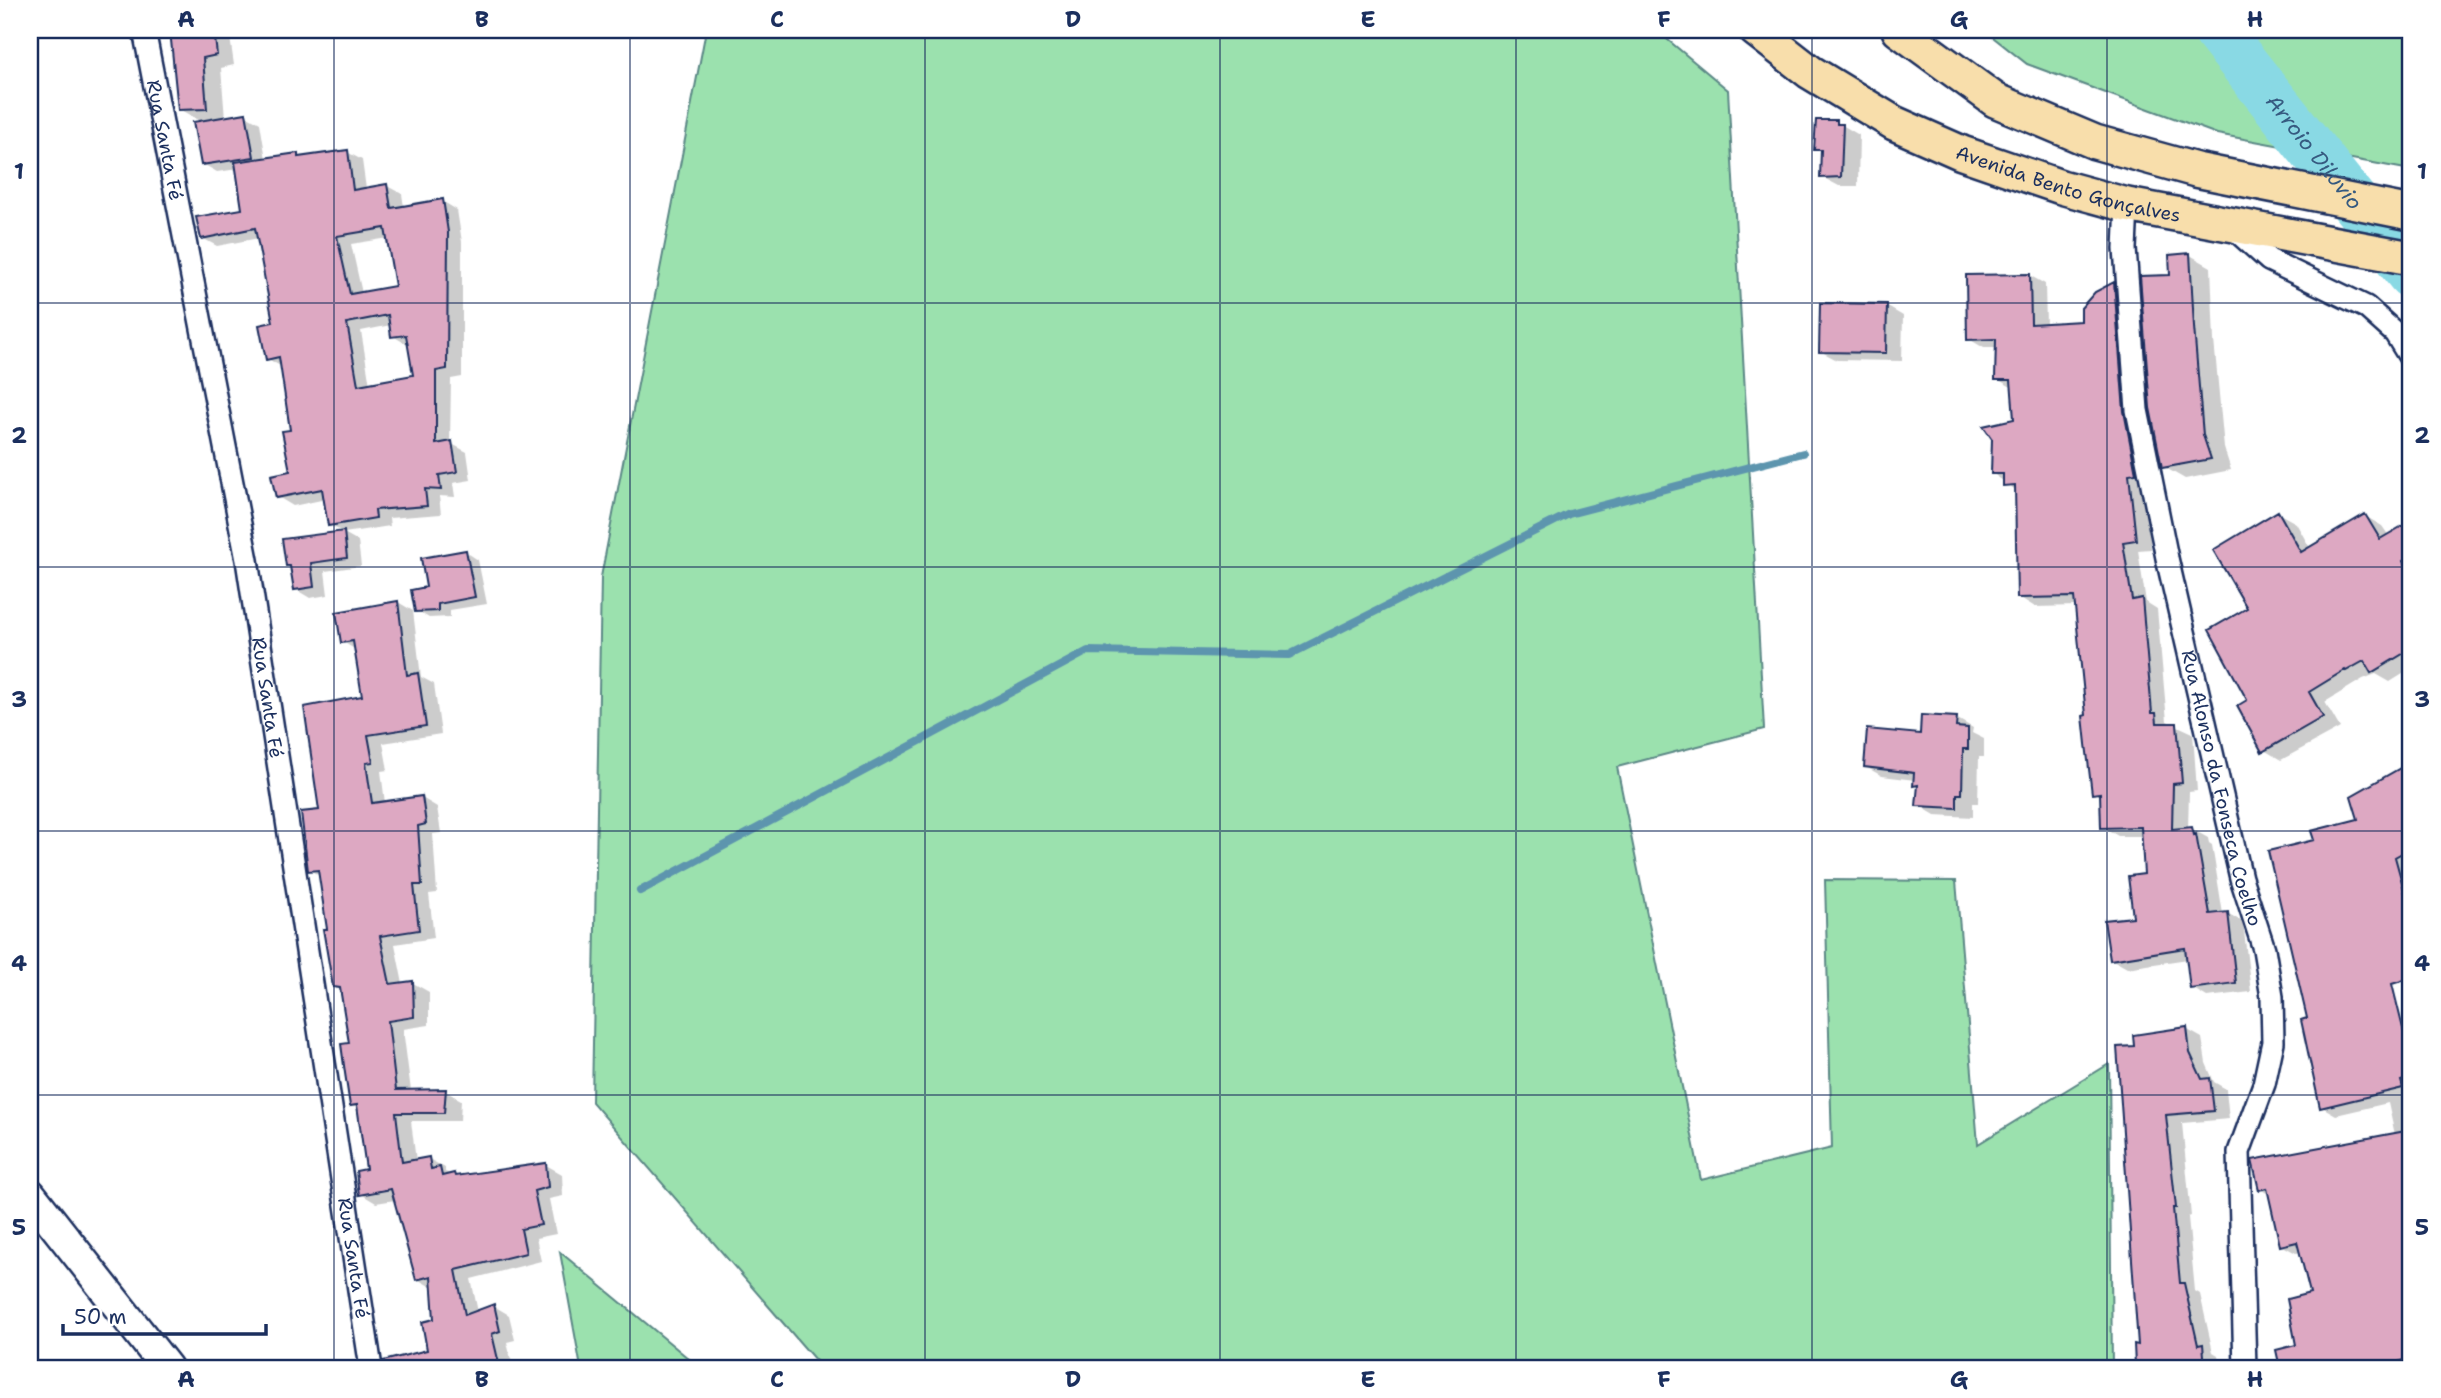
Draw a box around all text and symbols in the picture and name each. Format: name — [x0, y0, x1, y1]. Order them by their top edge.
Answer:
text: A — [177, 4, 195, 34]
text: B — [475, 4, 489, 34]
text: C — [770, 4, 784, 34]
text: D — [1065, 4, 1081, 34]
text: E — [1360, 4, 1376, 34]
text: F — [1657, 4, 1671, 34]
text: G — [1950, 4, 1969, 34]
text: H — [2247, 4, 2263, 34]
street label: Rua Santa Fé — [141, 78, 189, 202]
water label: Arroio Dilúvio — [2260, 89, 2369, 216]
street label: Avenida Bento Gonçalves — [1952, 140, 2183, 228]
text: 1 — [14, 156, 24, 186]
text: 1 — [2417, 156, 2427, 186]
text: 2 — [11, 420, 27, 450]
text: 2 — [2414, 420, 2430, 450]
street label: Rua Santa Fé — [246, 635, 289, 760]
street label: Rua Alonso da Fonseca Coelho — [2176, 648, 2268, 929]
text: 3 — [11, 684, 27, 714]
text: 3 — [2414, 684, 2430, 714]
text: 4 — [11, 948, 27, 978]
text: 4 — [2414, 948, 2430, 978]
street label: Rua Santa Fé — [332, 1196, 375, 1320]
text: 5 — [12, 1212, 26, 1242]
text: 5 — [2415, 1212, 2429, 1242]
scale bar — [63, 1293, 266, 1337]
text: 50 m — [74, 1303, 127, 1331]
text: A — [177, 1364, 195, 1394]
text: B — [475, 1364, 489, 1394]
text: C — [770, 1364, 784, 1394]
text: D — [1065, 1364, 1081, 1394]
text: E — [1360, 1364, 1376, 1394]
text: F — [1657, 1364, 1671, 1394]
text: G — [1950, 1364, 1969, 1394]
text: H — [2247, 1364, 2263, 1394]

